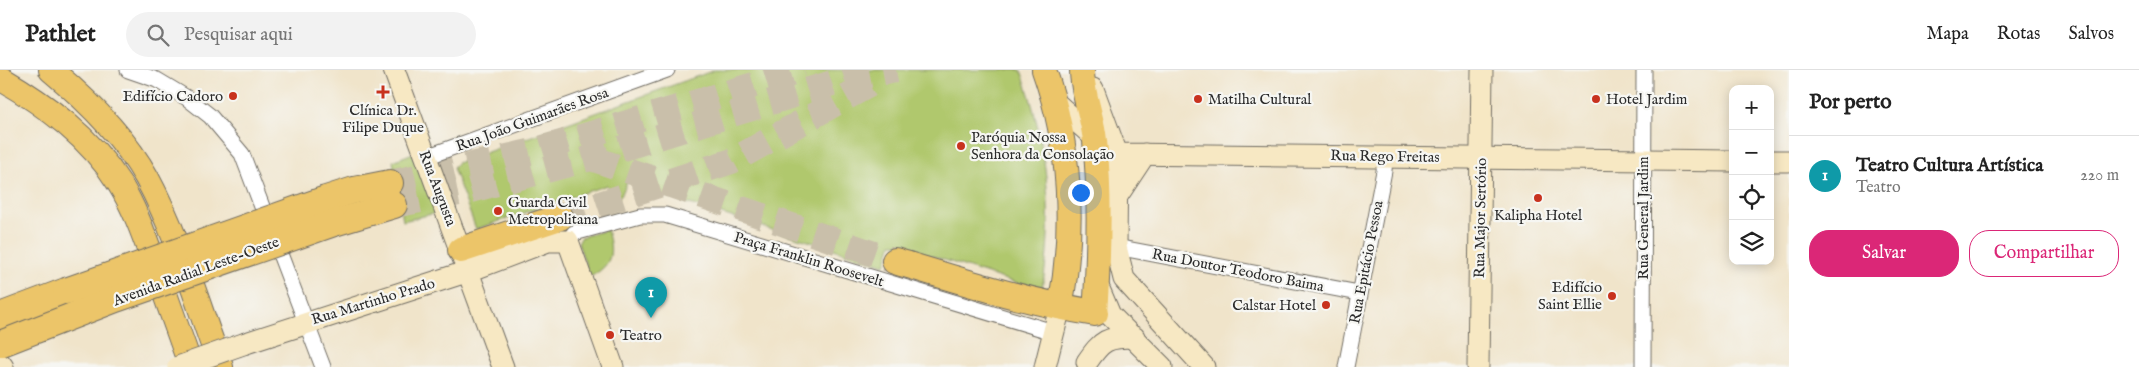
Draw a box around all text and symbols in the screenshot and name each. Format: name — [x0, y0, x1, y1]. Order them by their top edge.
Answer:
search box — [126, 12, 476, 57]
text: Pathlet — [25, 19, 96, 50]
icon: search — [144, 21, 172, 49]
text: Pesquisar aqui — [184, 23, 293, 47]
text: Mapa — [1927, 23, 1969, 46]
text: Rotas — [1997, 23, 2040, 46]
text: Salvos — [2068, 23, 2114, 46]
street label: Rua João Guimarães Rosa — [453, 83, 612, 156]
marker: Clínica Dr. Filipe Duque — [376, 85, 390, 99]
map controls — [1729, 85, 1774, 265]
button: + — [1729, 85, 1774, 130]
place label: Edifício Cadoro — [123, 87, 223, 106]
text: Por perto — [1809, 89, 1891, 116]
marker: Edifício Cadoro — [227, 90, 239, 102]
place label: Matilha Cultural — [1208, 90, 1312, 109]
place label: Hotel Jardim — [1606, 90, 1688, 109]
marker: Matilha Cultural — [1192, 93, 1204, 105]
marker: Hotel Jardim — [1590, 93, 1602, 105]
place label: Clínica Dr. Filipe Duque — [342, 101, 424, 137]
place label: Paróquia Nossa Senhora da Consolação — [971, 128, 1114, 164]
button: − — [1729, 130, 1774, 175]
marker: Paróquia Nossa Senhora da Consolação — [955, 140, 967, 152]
street label: Rua Rego Freitas — [1330, 146, 1440, 167]
street label: Rua Augusta — [414, 148, 461, 229]
text: Teatro Cultura Artística — [1856, 154, 2043, 178]
street label: Rua General Jardim — [1634, 156, 1653, 280]
street label: Rua Major Sertório — [1470, 158, 1491, 278]
text: 1 — [1822, 166, 1828, 186]
text: 220 m — [2080, 166, 2119, 186]
button: locate — [1729, 175, 1774, 220]
text: Teatro — [1856, 178, 1901, 198]
your location — [1068, 180, 1094, 206]
marker: Kalipha Hotel — [1532, 192, 1544, 204]
place label: Guarda Civil Metropolitana — [508, 193, 598, 229]
street label: Rua Epitácio Pessoa — [1345, 198, 1388, 325]
marker: Guarda Civil Metropolitana — [492, 205, 504, 217]
place label: Kalipha Hotel — [1494, 206, 1583, 225]
button: layers — [1729, 220, 1774, 265]
street label: Praça Franklin Roosevelt — [731, 228, 886, 291]
button: Salvar — [1809, 230, 1959, 277]
button: Compartilhar — [1969, 230, 2119, 277]
street label: Avenida Radial Leste-Oeste — [110, 233, 282, 311]
street label: Rua Doutor Teodoro Baima — [1150, 245, 1326, 297]
street label: Rua Martinho Prado — [309, 274, 437, 329]
pin: 1 — [635, 277, 667, 318]
place label: Edifício Saint Ellie — [1538, 278, 1602, 314]
marker: Edifício Saint Ellie — [1606, 290, 1618, 302]
place label: Calstar Hotel — [1232, 296, 1317, 315]
marker: Calstar Hotel — [1320, 299, 1332, 311]
place label: Teatro — [620, 326, 662, 345]
marker: Teatro — [604, 329, 616, 341]

